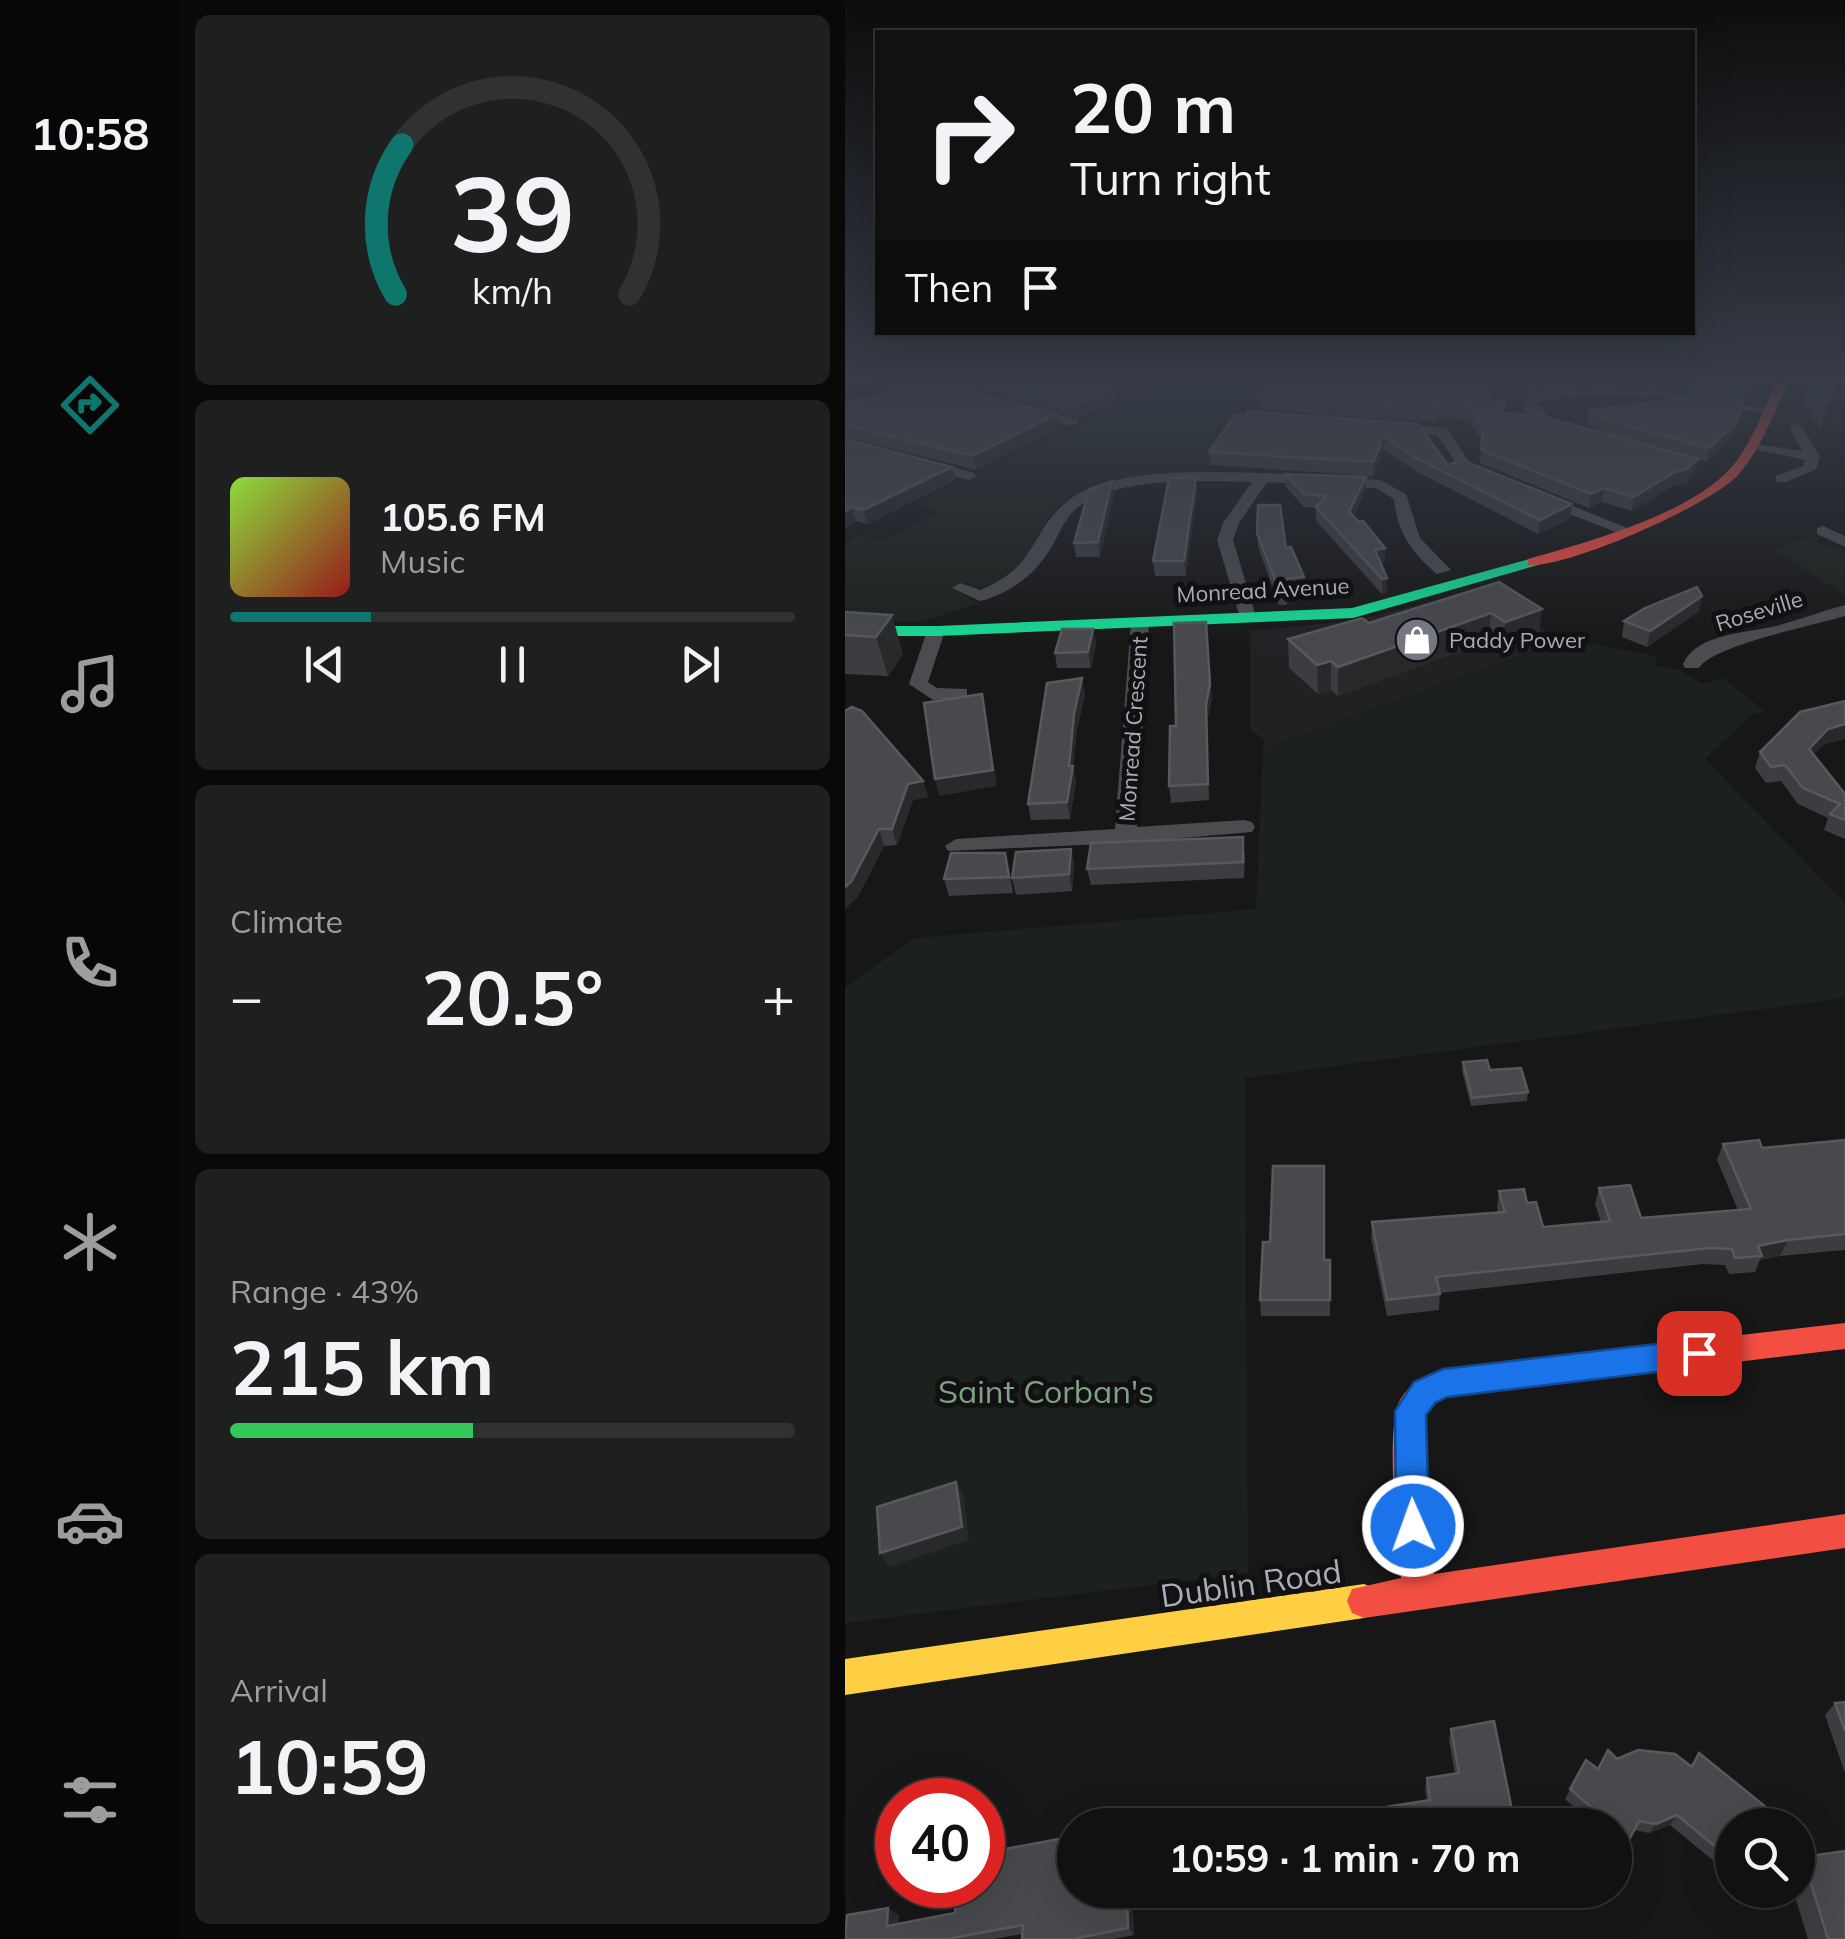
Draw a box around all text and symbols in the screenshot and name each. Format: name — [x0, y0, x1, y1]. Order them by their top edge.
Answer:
text: 20 m — [1070, 63, 1236, 151]
icon: right — [905, 70, 1035, 200]
text: 10:58 — [30, 105, 150, 161]
text: 39 — [450, 147, 575, 278]
text: Turn right — [1070, 150, 1271, 206]
icon: arrive — [1013, 260, 1068, 315]
text: Then — [905, 264, 993, 312]
text: km/h — [472, 268, 553, 313]
icon: directions — [55, 370, 125, 440]
text: 105.6 FM — [380, 493, 546, 541]
text: Music — [380, 541, 465, 581]
street label: Monread Avenue — [1176, 571, 1350, 609]
street label: Roseville — [1712, 585, 1806, 637]
shop icon: Paddy Power — [1394, 617, 1440, 663]
place label: Paddy Power — [1449, 626, 1585, 654]
street label: Monread Crescent — [1113, 635, 1153, 822]
icon: previous — [297, 637, 352, 692]
icon: pause — [485, 637, 540, 692]
icon: next — [673, 637, 728, 692]
icon: music — [55, 649, 125, 719]
text: Climate — [230, 901, 343, 941]
icon: phone — [55, 928, 125, 998]
text: 20.5° — [421, 950, 604, 1044]
text: − — [230, 962, 263, 1031]
text: + — [762, 962, 795, 1031]
icon: climate — [55, 1207, 125, 1277]
text: Range · 43% — [230, 1271, 419, 1311]
pin — [1657, 1311, 1742, 1396]
text: 215 km — [230, 1320, 494, 1414]
icon: arrive — [1672, 1326, 1727, 1381]
park label: Saint Corban's — [938, 1371, 1154, 1411]
position arrow — [1361, 1474, 1465, 1578]
icon: car — [55, 1486, 125, 1556]
street label: Dublin Road — [1158, 1551, 1344, 1616]
text: Arrival — [230, 1670, 328, 1710]
text: 10:59 — [230, 1719, 429, 1813]
icon: filters — [55, 1765, 125, 1835]
speed limit sign: 40 — [875, 1778, 1005, 1908]
map controls — [1715, 1808, 1815, 1908]
button: search — [1715, 1808, 1815, 1908]
text: 10:59 · 1 min · 70 m — [1169, 1834, 1520, 1882]

